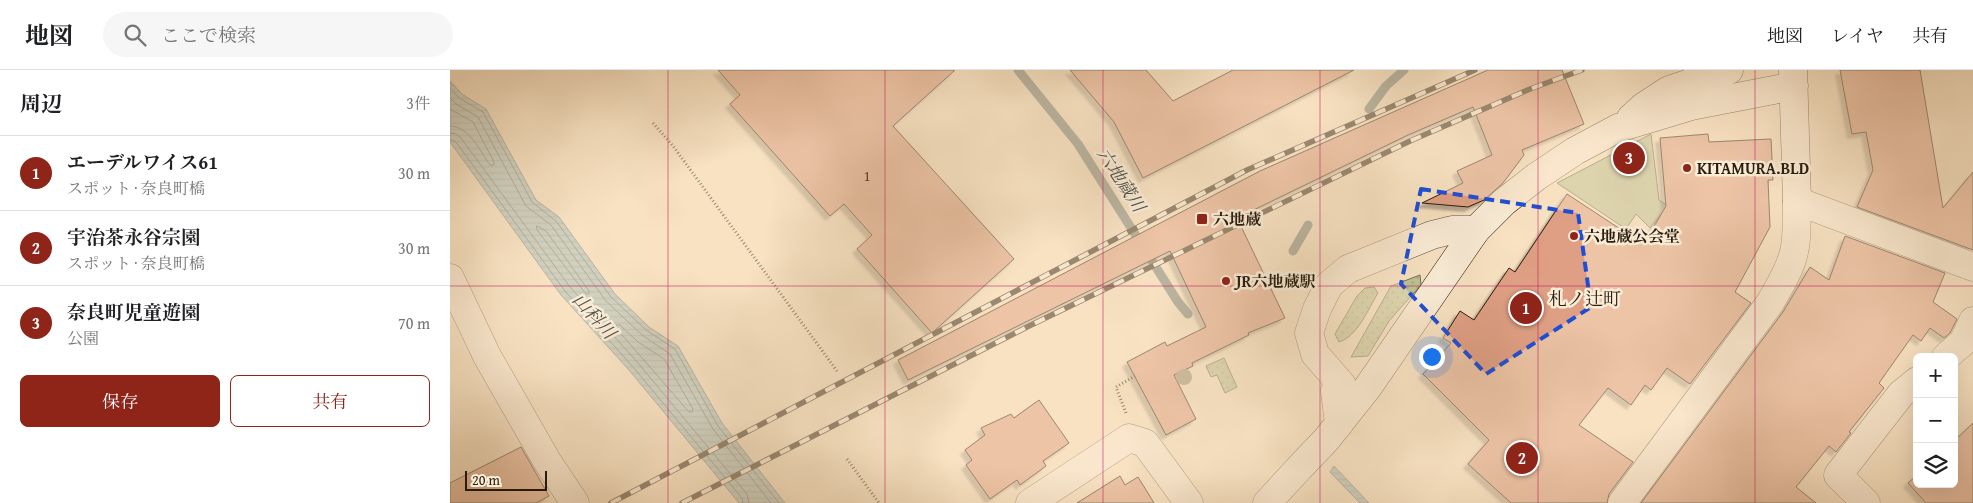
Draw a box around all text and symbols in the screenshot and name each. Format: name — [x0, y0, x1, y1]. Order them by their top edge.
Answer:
search box — [103, 12, 453, 57]
text: 地図 — [25, 18, 73, 53]
icon: search — [121, 21, 149, 49]
text: ここで検索 — [161, 21, 256, 49]
text: 地図 — [1767, 22, 1803, 49]
text: レイヤ — [1831, 22, 1884, 49]
text: 共有 — [1912, 22, 1948, 49]
text: 周辺 — [20, 88, 62, 119]
text: 3件 — [406, 91, 430, 115]
pin: 3 — [1613, 139, 1645, 177]
water label: 六地蔵川 — [1090, 142, 1153, 219]
text: エーデルワイス61 — [67, 148, 218, 176]
place label: KITAMURA.BLD — [1697, 156, 1809, 180]
text: 1 — [32, 161, 40, 185]
text: 30 m — [398, 161, 430, 185]
marker: KITAMURA.BLD — [1681, 162, 1693, 174]
house number: 1 — [864, 166, 870, 186]
text: スポット · 奈良町橋 — [67, 176, 205, 200]
place label: 六地蔵 — [1213, 207, 1261, 231]
marker: 六地蔵 — [1195, 212, 1209, 226]
text: 宇治茶永谷宗園 — [67, 223, 200, 251]
place label: 六地蔵公会堂 — [1584, 224, 1680, 248]
marker: 六地蔵公会堂 — [1568, 230, 1580, 242]
text: 2 — [32, 236, 40, 260]
text: 30 m — [398, 236, 430, 260]
text: スポット · 奈良町橋 — [67, 251, 205, 275]
place label: JR六地蔵駅 — [1233, 269, 1315, 293]
marker: JR六地蔵駅 — [1220, 275, 1232, 287]
district label: 札ノ辻町 — [1549, 285, 1621, 312]
water label: 山科川 — [566, 287, 624, 346]
pin: 1 — [1510, 289, 1542, 327]
text: 奈良町児童遊園 — [67, 298, 200, 326]
text: 3 — [32, 311, 40, 335]
text: 70 m — [398, 311, 430, 335]
text: 公園 — [67, 326, 99, 350]
your location — [1419, 344, 1445, 370]
map controls — [1913, 353, 1958, 488]
button: + — [1913, 353, 1958, 398]
button: 保存 — [20, 375, 220, 427]
button: 共有 — [230, 375, 430, 427]
button: − — [1913, 398, 1958, 443]
pin: 2 — [1506, 439, 1538, 477]
button: layers — [1913, 443, 1958, 488]
scale bar — [465, 468, 548, 491]
text: 20 m — [472, 470, 500, 490]

